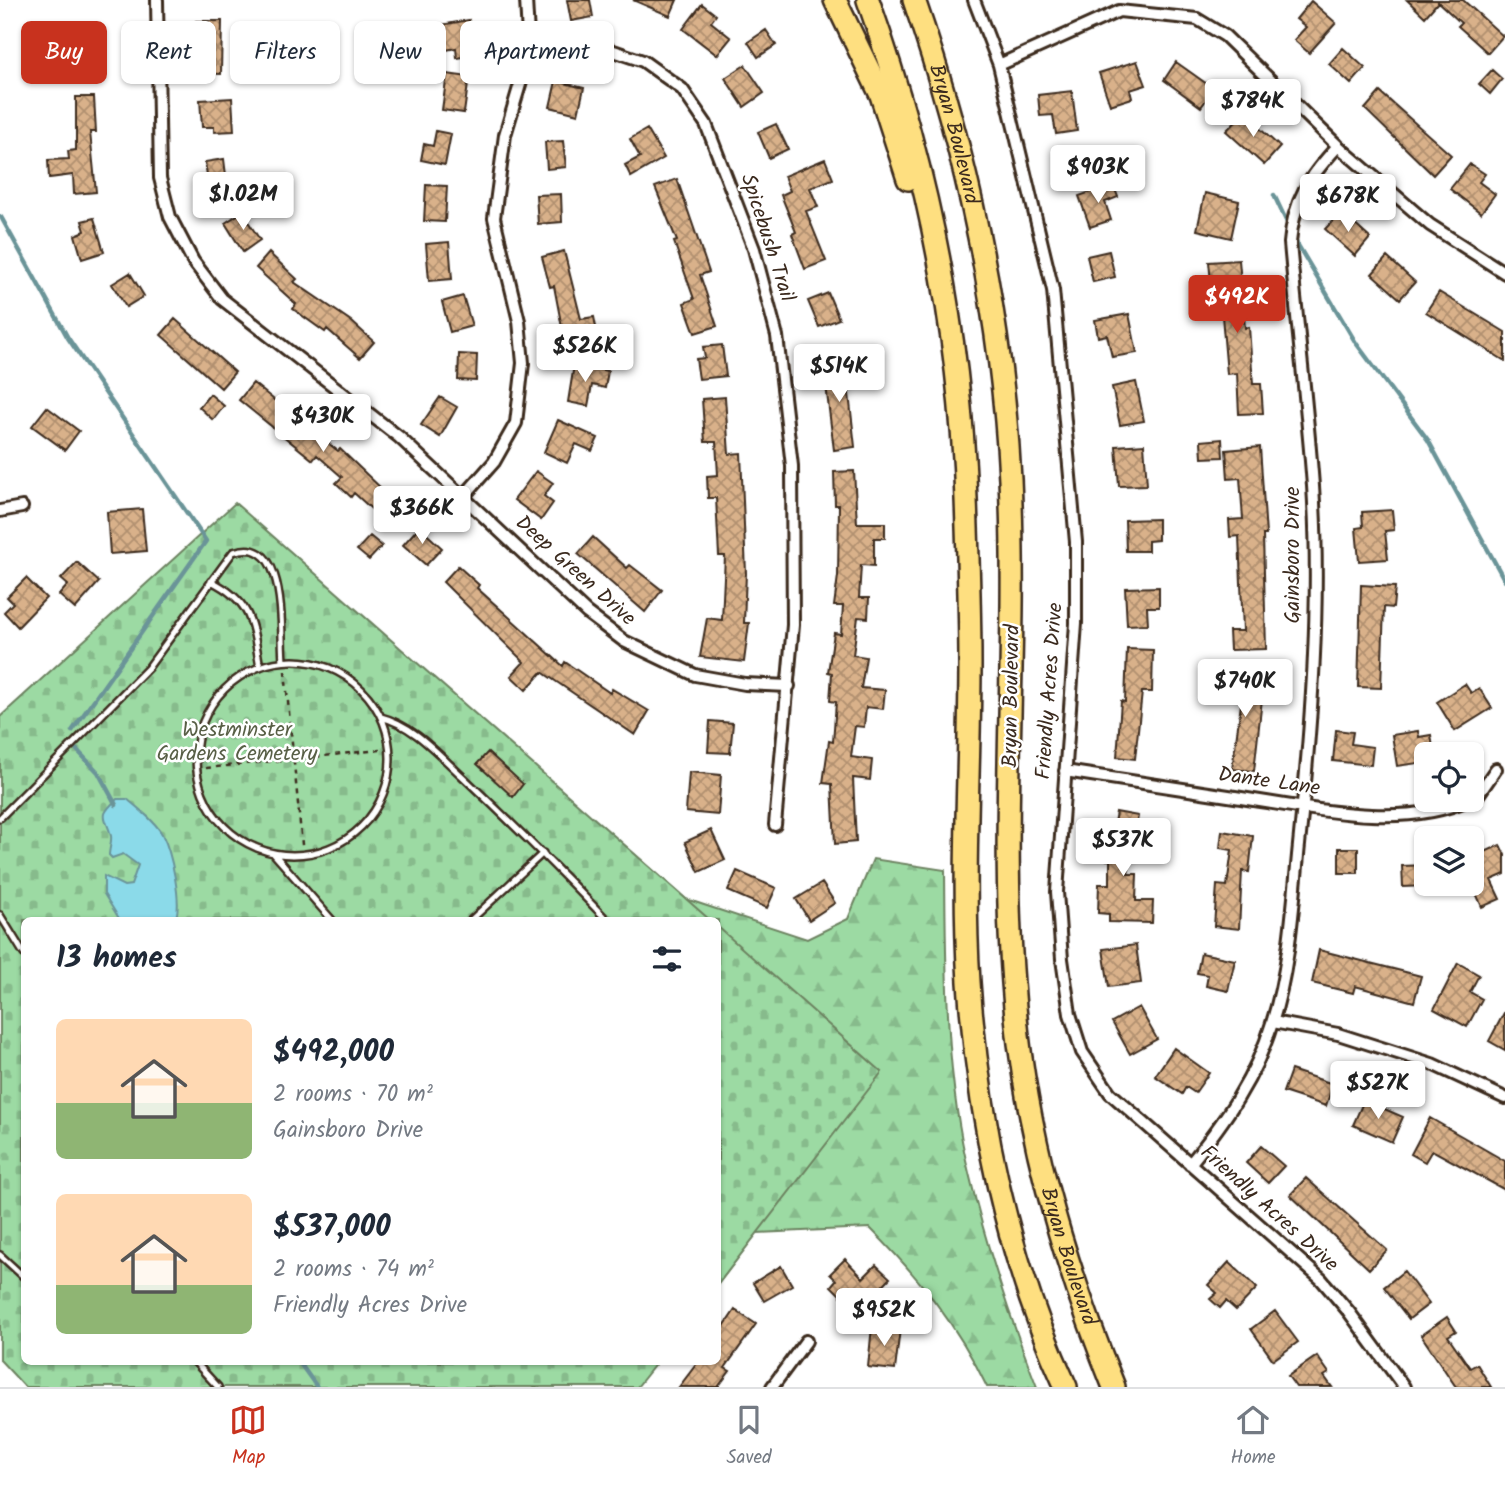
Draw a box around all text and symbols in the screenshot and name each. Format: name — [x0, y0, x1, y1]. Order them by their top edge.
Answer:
chip: Buy — [21, 21, 107, 84]
chip: Rent — [121, 21, 216, 84]
chip: Filters — [230, 21, 340, 84]
chip: New — [354, 21, 446, 84]
chip: Apartment — [460, 21, 614, 84]
street label: Bryan Boulevard — [919, 60, 988, 208]
pin: $784K — [1204, 80, 1302, 139]
text: $784K — [1221, 84, 1285, 120]
pin: $903K — [1049, 146, 1147, 205]
text: $903K — [1066, 150, 1130, 186]
street label: Spicebush Trail — [731, 170, 803, 306]
pin: $1.02M — [186, 173, 300, 232]
pin: $678K — [1299, 174, 1397, 234]
text: $1.02M — [209, 177, 277, 213]
text: $678K — [1316, 179, 1380, 215]
pin: $492K — [1188, 276, 1286, 335]
text: $492K — [1204, 280, 1270, 316]
pin: $526K — [536, 324, 634, 384]
text: $526K — [553, 329, 617, 365]
pin: $514K — [790, 344, 888, 404]
text: $514K — [810, 349, 868, 385]
pin: $430K — [274, 394, 372, 454]
text: $430K — [291, 399, 355, 435]
pin: $366K — [373, 486, 471, 546]
street label: Gainsboro Drive — [1277, 486, 1310, 624]
text: $366K — [390, 491, 454, 527]
street label: Deep Green Drive — [507, 508, 643, 635]
street label: Friendly Acres Drive — [1027, 601, 1073, 781]
street label: Bryan Boulevard — [994, 624, 1030, 768]
pin: $740K — [1196, 660, 1294, 719]
text: $740K — [1214, 664, 1276, 700]
park label: Westminster Gardens Cemetery — [157, 714, 317, 771]
map controls — [1414, 742, 1484, 896]
button: locate — [1414, 742, 1484, 812]
street label: Dante Lane — [1216, 759, 1323, 806]
pin: $537K — [1074, 818, 1172, 878]
text: $537K — [1092, 823, 1154, 859]
button: layers — [1414, 826, 1484, 896]
text: 13 homes — [56, 935, 177, 983]
icon: filters — [648, 940, 686, 978]
text: $492,000 — [273, 1029, 394, 1077]
icon: home — [112, 1047, 196, 1131]
pin: $527K — [1329, 1062, 1427, 1121]
text: $527K — [1346, 1066, 1410, 1102]
text: 2 rooms · 70 m² — [273, 1077, 433, 1113]
text: Gainsboro Drive — [273, 1113, 423, 1149]
street label: Friendly Acres Drive — [1192, 1137, 1346, 1281]
street label: Bryan Boulevard — [1031, 1184, 1106, 1331]
text: $537,000 — [273, 1204, 391, 1252]
icon: home — [112, 1222, 196, 1306]
text: 2 rooms · 74 m² — [273, 1252, 434, 1288]
text: Friendly Acres Drive — [273, 1288, 467, 1324]
pin: $952K — [835, 1288, 933, 1348]
text: $952K — [852, 1293, 916, 1329]
tab: Map — [229, 1401, 267, 1473]
tab: Saved — [726, 1401, 772, 1473]
tab: Home — [1230, 1401, 1276, 1473]

